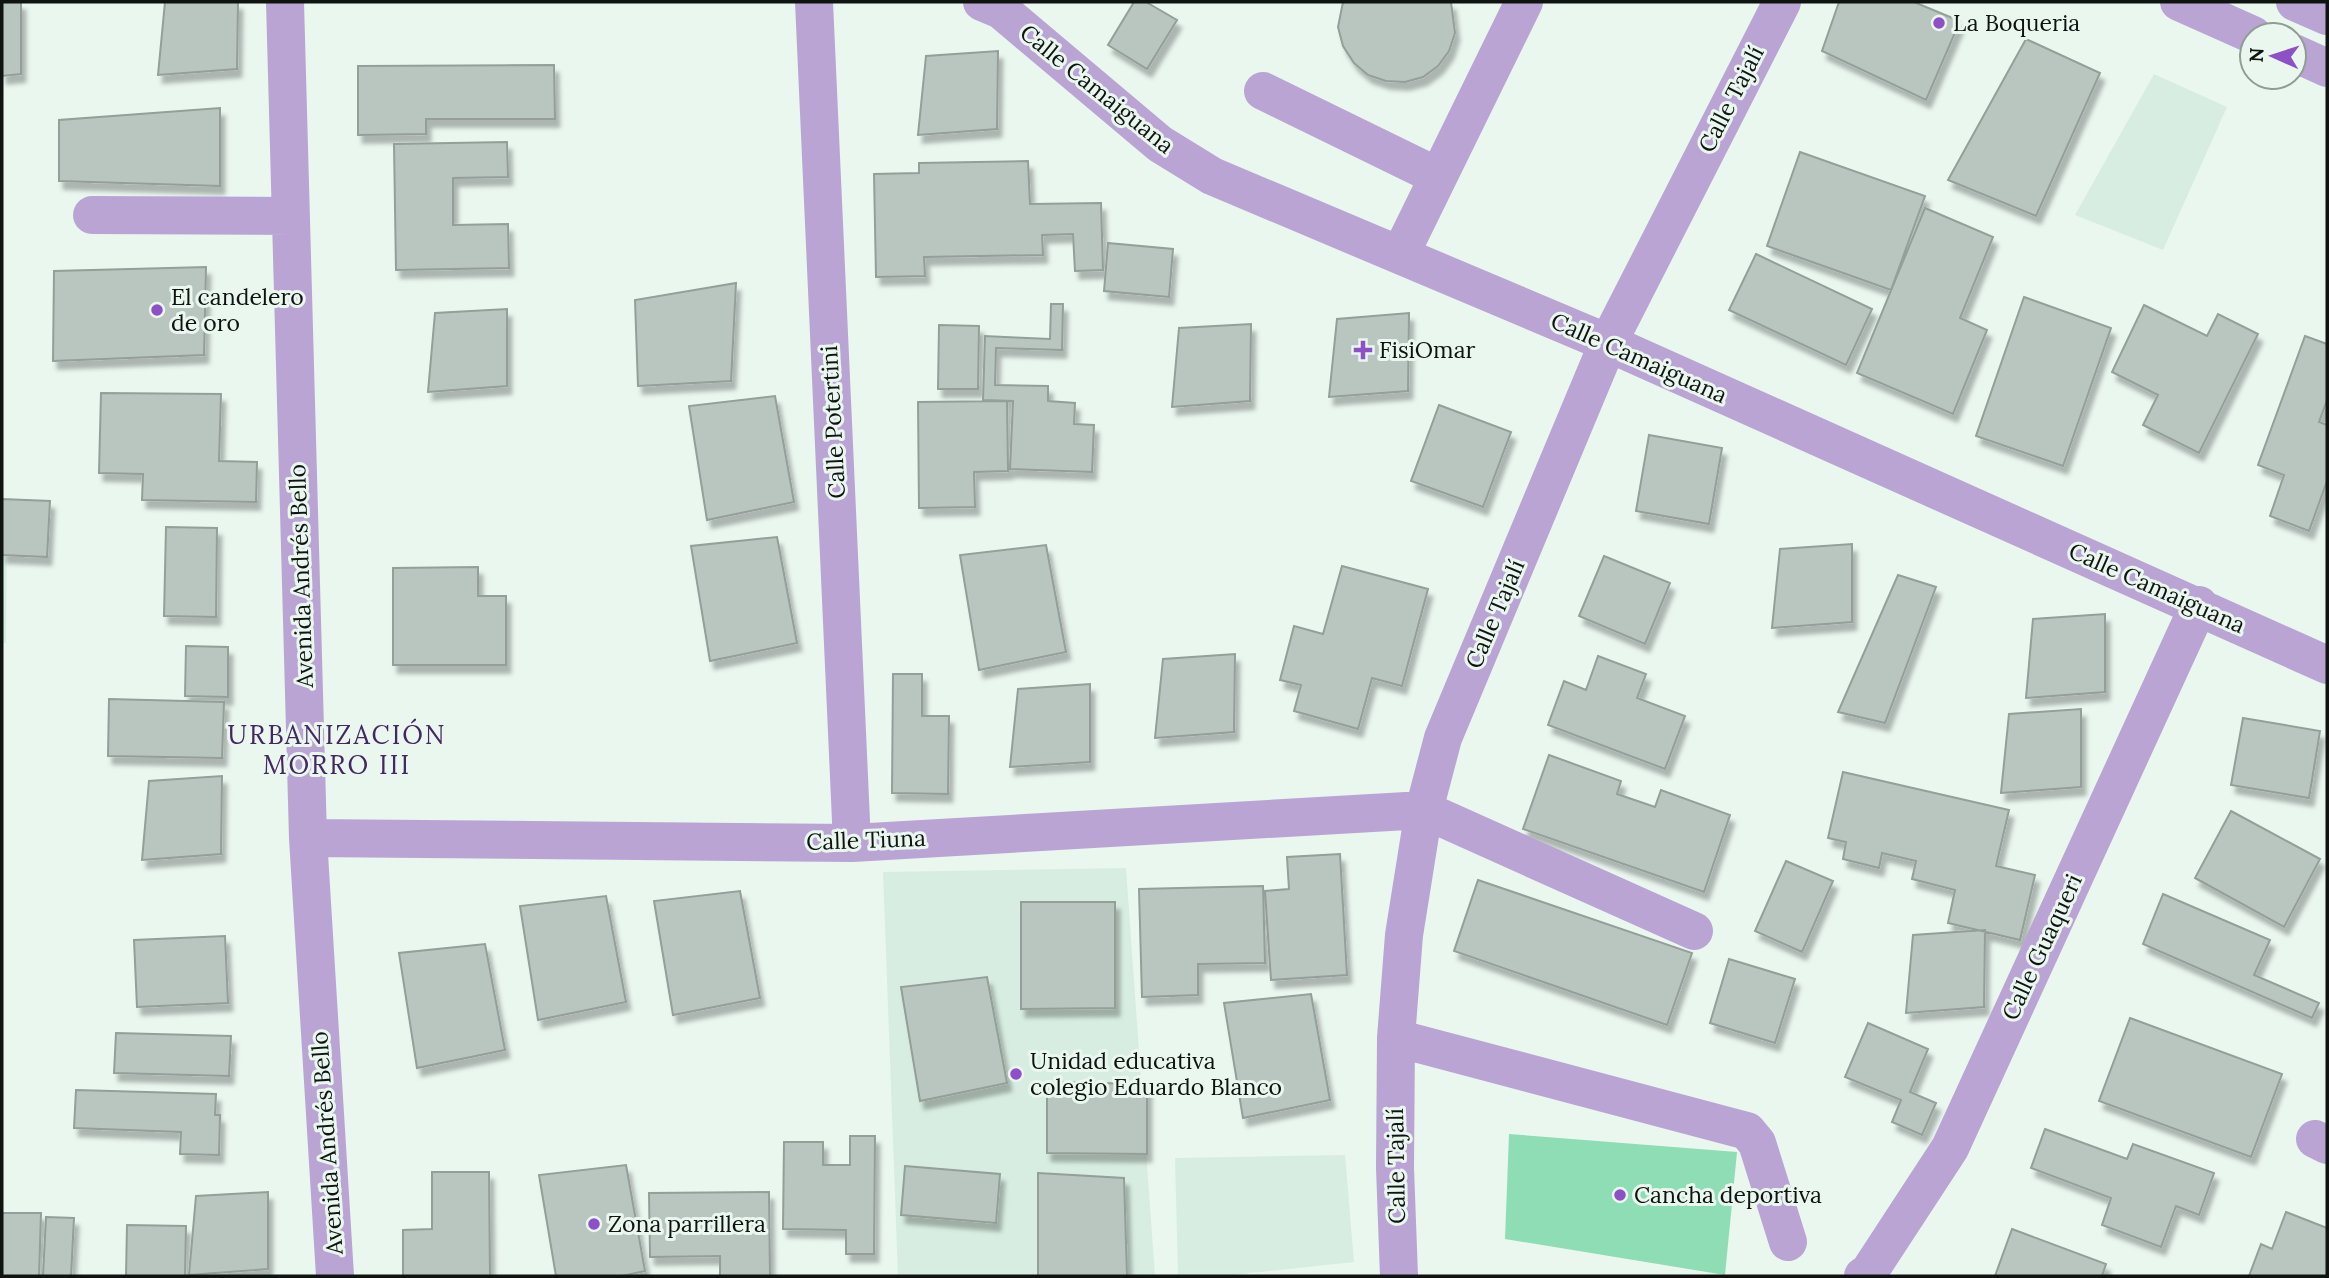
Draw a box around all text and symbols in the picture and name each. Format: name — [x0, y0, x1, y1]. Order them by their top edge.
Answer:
place label: La Boqueria — [1953, 8, 2080, 37]
marker: La Boqueria — [1931, 15, 1947, 31]
street label: Calle Camaiguana — [1014, 18, 1180, 160]
north arrow — [2238, 21, 2308, 91]
street label: Calle Tajalí — [1691, 41, 1770, 157]
text: N — [2244, 47, 2268, 63]
place label: El candelero de oro — [171, 282, 304, 337]
marker: El candelero de oro — [149, 302, 165, 318]
street label: Calle Camaiguana — [1547, 306, 1732, 409]
place label: FisiOmar — [1379, 335, 1476, 364]
marker: FisiOmar — [1353, 340, 1373, 360]
street label: Calle Potertini — [814, 345, 851, 499]
street label: Avenida Andrés Bello — [282, 464, 319, 689]
street label: Calle Camaiguana — [2065, 536, 2250, 639]
street label: Calle Tajalí — [1459, 555, 1530, 673]
district label: URBANIZACIÓN MORRO III — [228, 718, 446, 781]
street label: Calle Tiuna — [806, 823, 926, 856]
street label: Calle Guaqueri — [1995, 869, 2088, 1024]
street label: Avenida Andrés Bello — [304, 1030, 349, 1257]
place label: Unidad educativa colegio Eduardo Blanco — [1030, 1046, 1282, 1101]
marker: Unidad educativa colegio Eduardo Blanco — [1008, 1066, 1024, 1082]
street label: Calle Tajalí — [1380, 1108, 1411, 1224]
place label: Cancha deportiva — [1634, 1180, 1822, 1209]
marker: Cancha deportiva — [1612, 1187, 1628, 1203]
place label: Zona parrillera — [608, 1209, 766, 1238]
marker: Zona parrillera — [586, 1216, 602, 1232]

